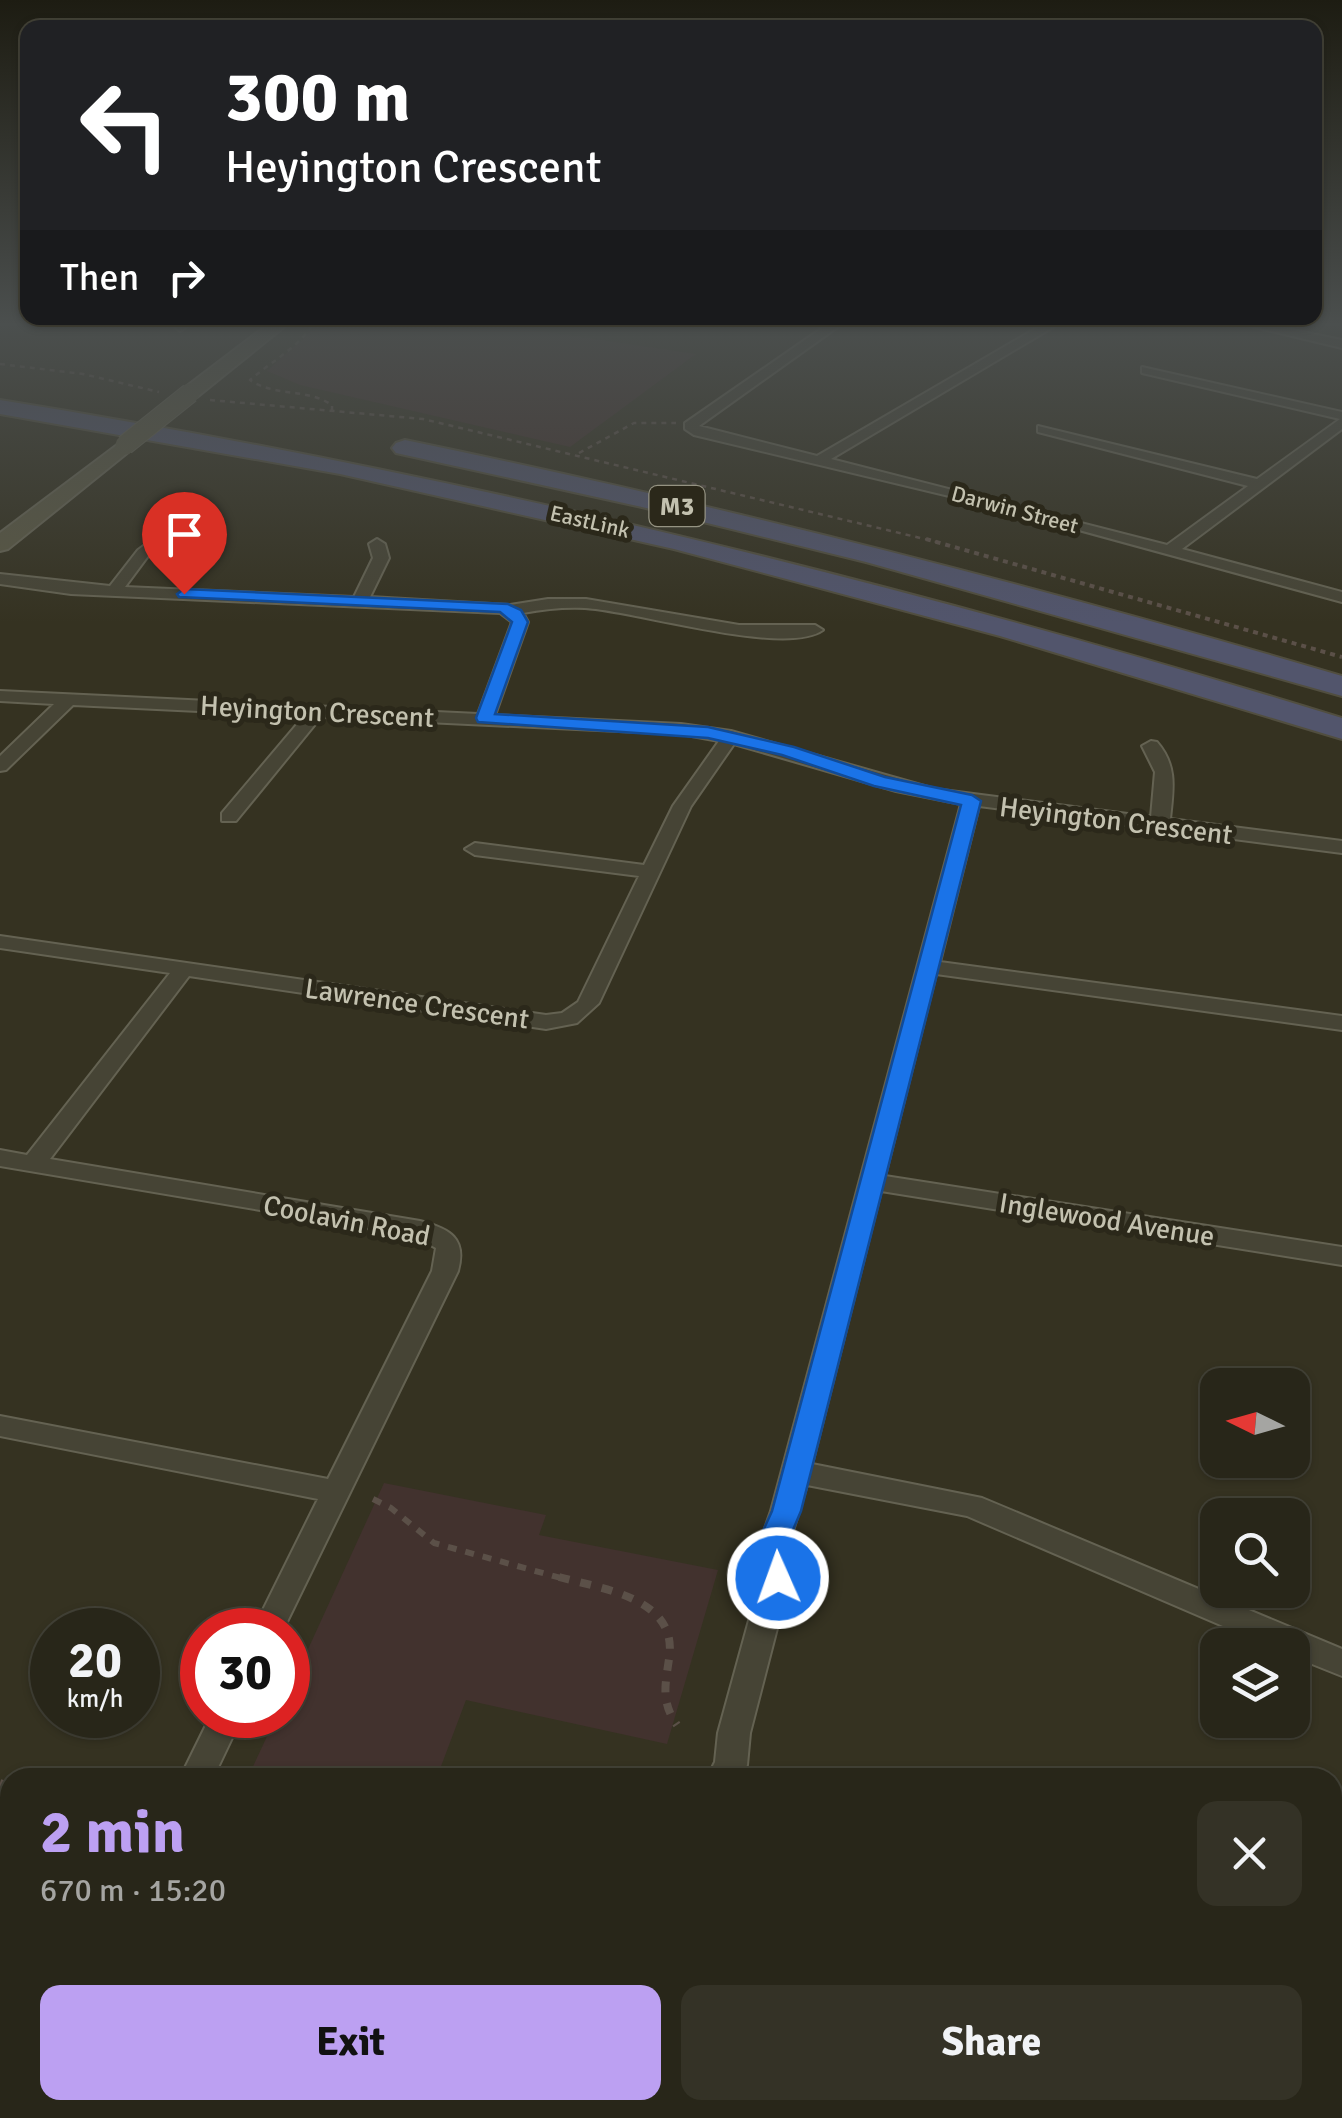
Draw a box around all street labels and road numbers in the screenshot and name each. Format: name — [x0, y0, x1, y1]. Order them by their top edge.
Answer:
street label: Darwin Street — [949, 480, 1081, 539]
road number: M3 — [650, 486, 704, 526]
street label: EastLink — [547, 499, 632, 544]
street label: Heyington Crescent — [199, 689, 435, 735]
street label: Heyington Crescent — [998, 790, 1234, 852]
street label: Lawrence Crescent — [303, 971, 531, 1037]
street label: Inglewood Avenue — [997, 1186, 1217, 1254]
street label: Coolavin Road — [261, 1188, 433, 1254]

